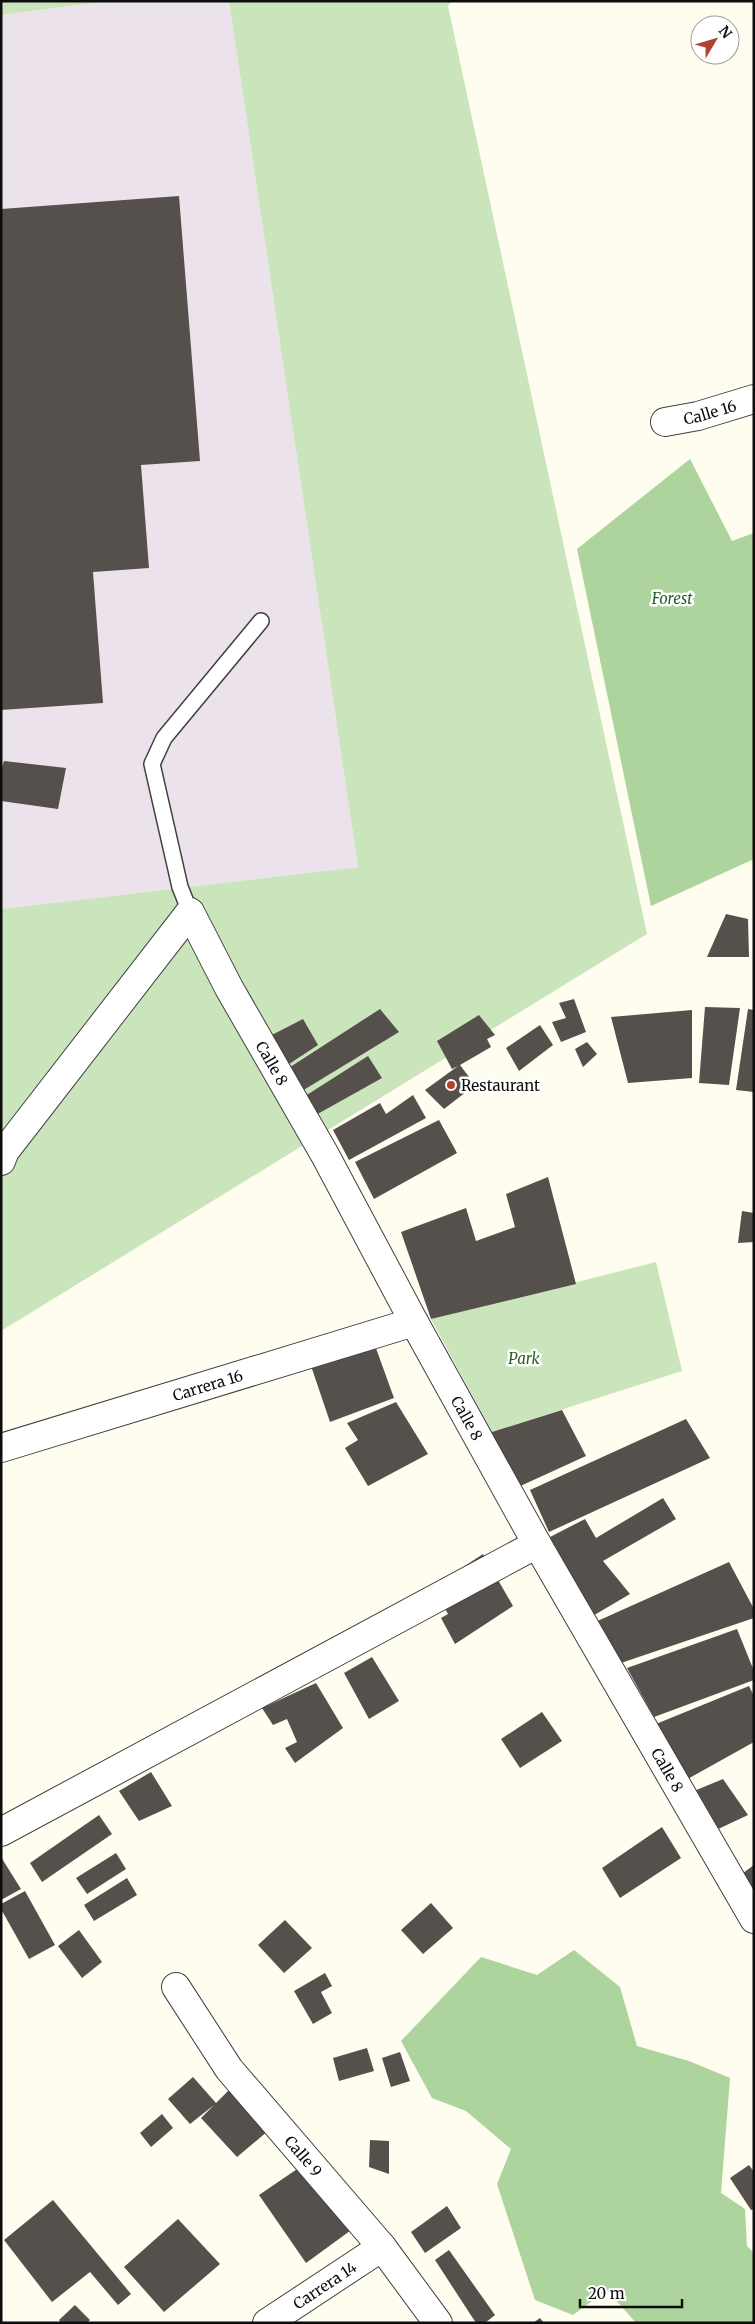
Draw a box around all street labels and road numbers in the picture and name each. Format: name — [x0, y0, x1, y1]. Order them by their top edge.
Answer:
street label: Calle 16 — [682, 395, 739, 428]
street label: Calle 8 — [252, 1038, 292, 1089]
street label: Carrera 16 — [170, 1365, 245, 1405]
street label: Calle 8 — [447, 1392, 487, 1443]
street label: Calle 8 — [648, 1744, 688, 1795]
street label: Calle 9 — [281, 2131, 326, 2180]
street label: Carrera 14 — [289, 2257, 360, 2313]

